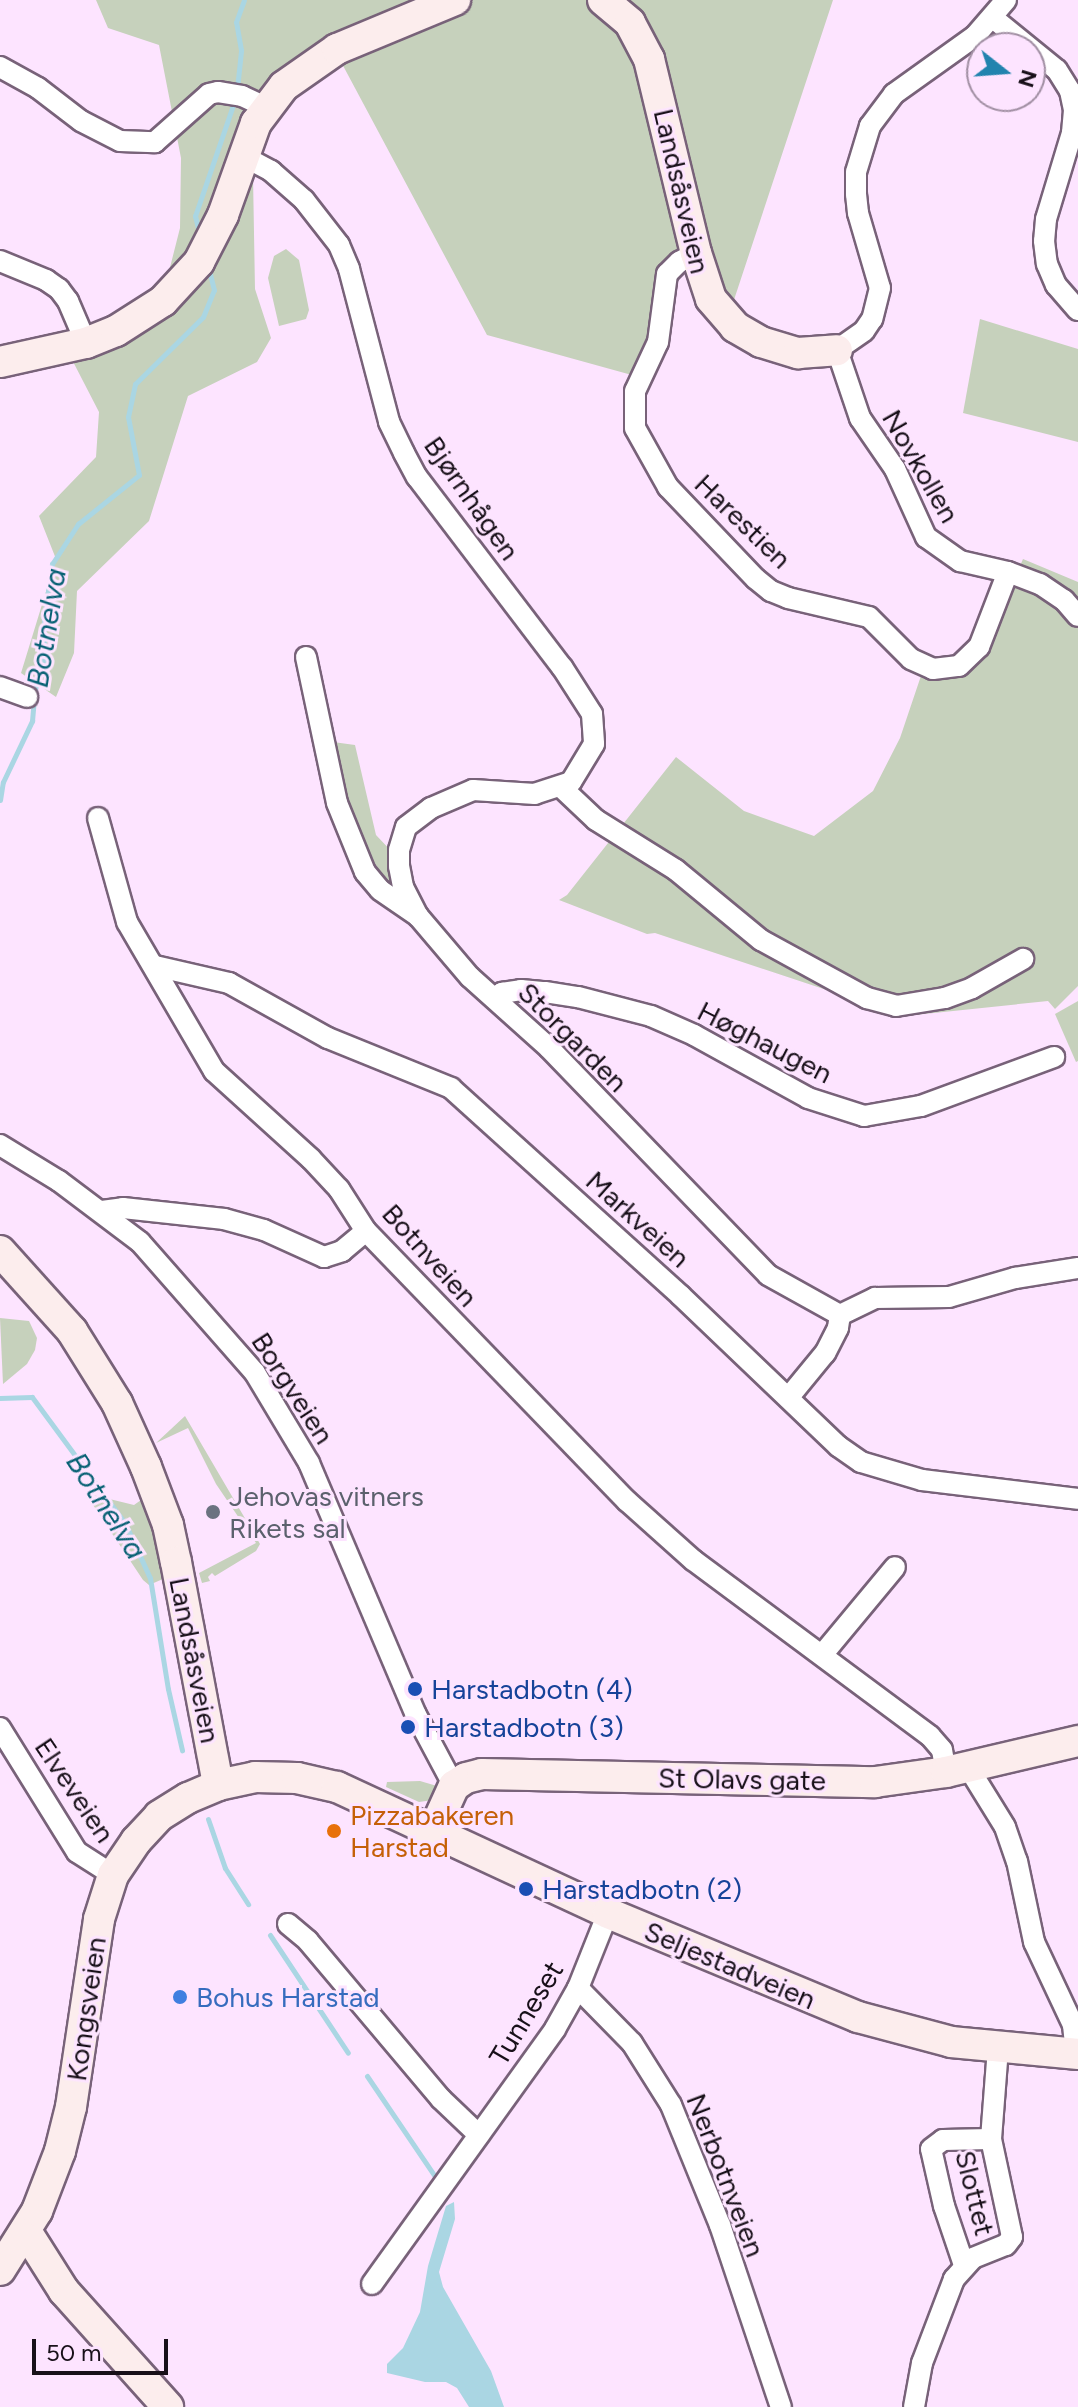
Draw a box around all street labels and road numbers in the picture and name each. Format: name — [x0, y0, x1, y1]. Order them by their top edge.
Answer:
street label: Landsåsveien — [647, 105, 717, 277]
street label: Novkollen — [875, 404, 967, 528]
street label: Bjørnhågen — [417, 430, 527, 566]
street label: Harestien — [688, 467, 798, 575]
street label: Storgarden — [511, 975, 635, 1099]
street label: Høghaugen — [692, 994, 838, 1090]
street label: Markveien — [579, 1164, 697, 1274]
street label: Botnveien — [375, 1197, 485, 1313]
street label: Borgveien — [245, 1326, 341, 1450]
street label: Landsåsveien — [162, 1574, 228, 1746]
street label: Elveveien — [28, 1731, 122, 1849]
street label: St Olavs gate — [658, 1761, 826, 1797]
street label: Seljestadveien — [639, 1914, 821, 2016]
street label: Kongsveien — [59, 1935, 113, 2083]
street label: Tunneset — [482, 1955, 570, 2071]
street label: Nerbotnveien — [679, 2089, 773, 2261]
street label: Slottet — [948, 2147, 1002, 2239]

